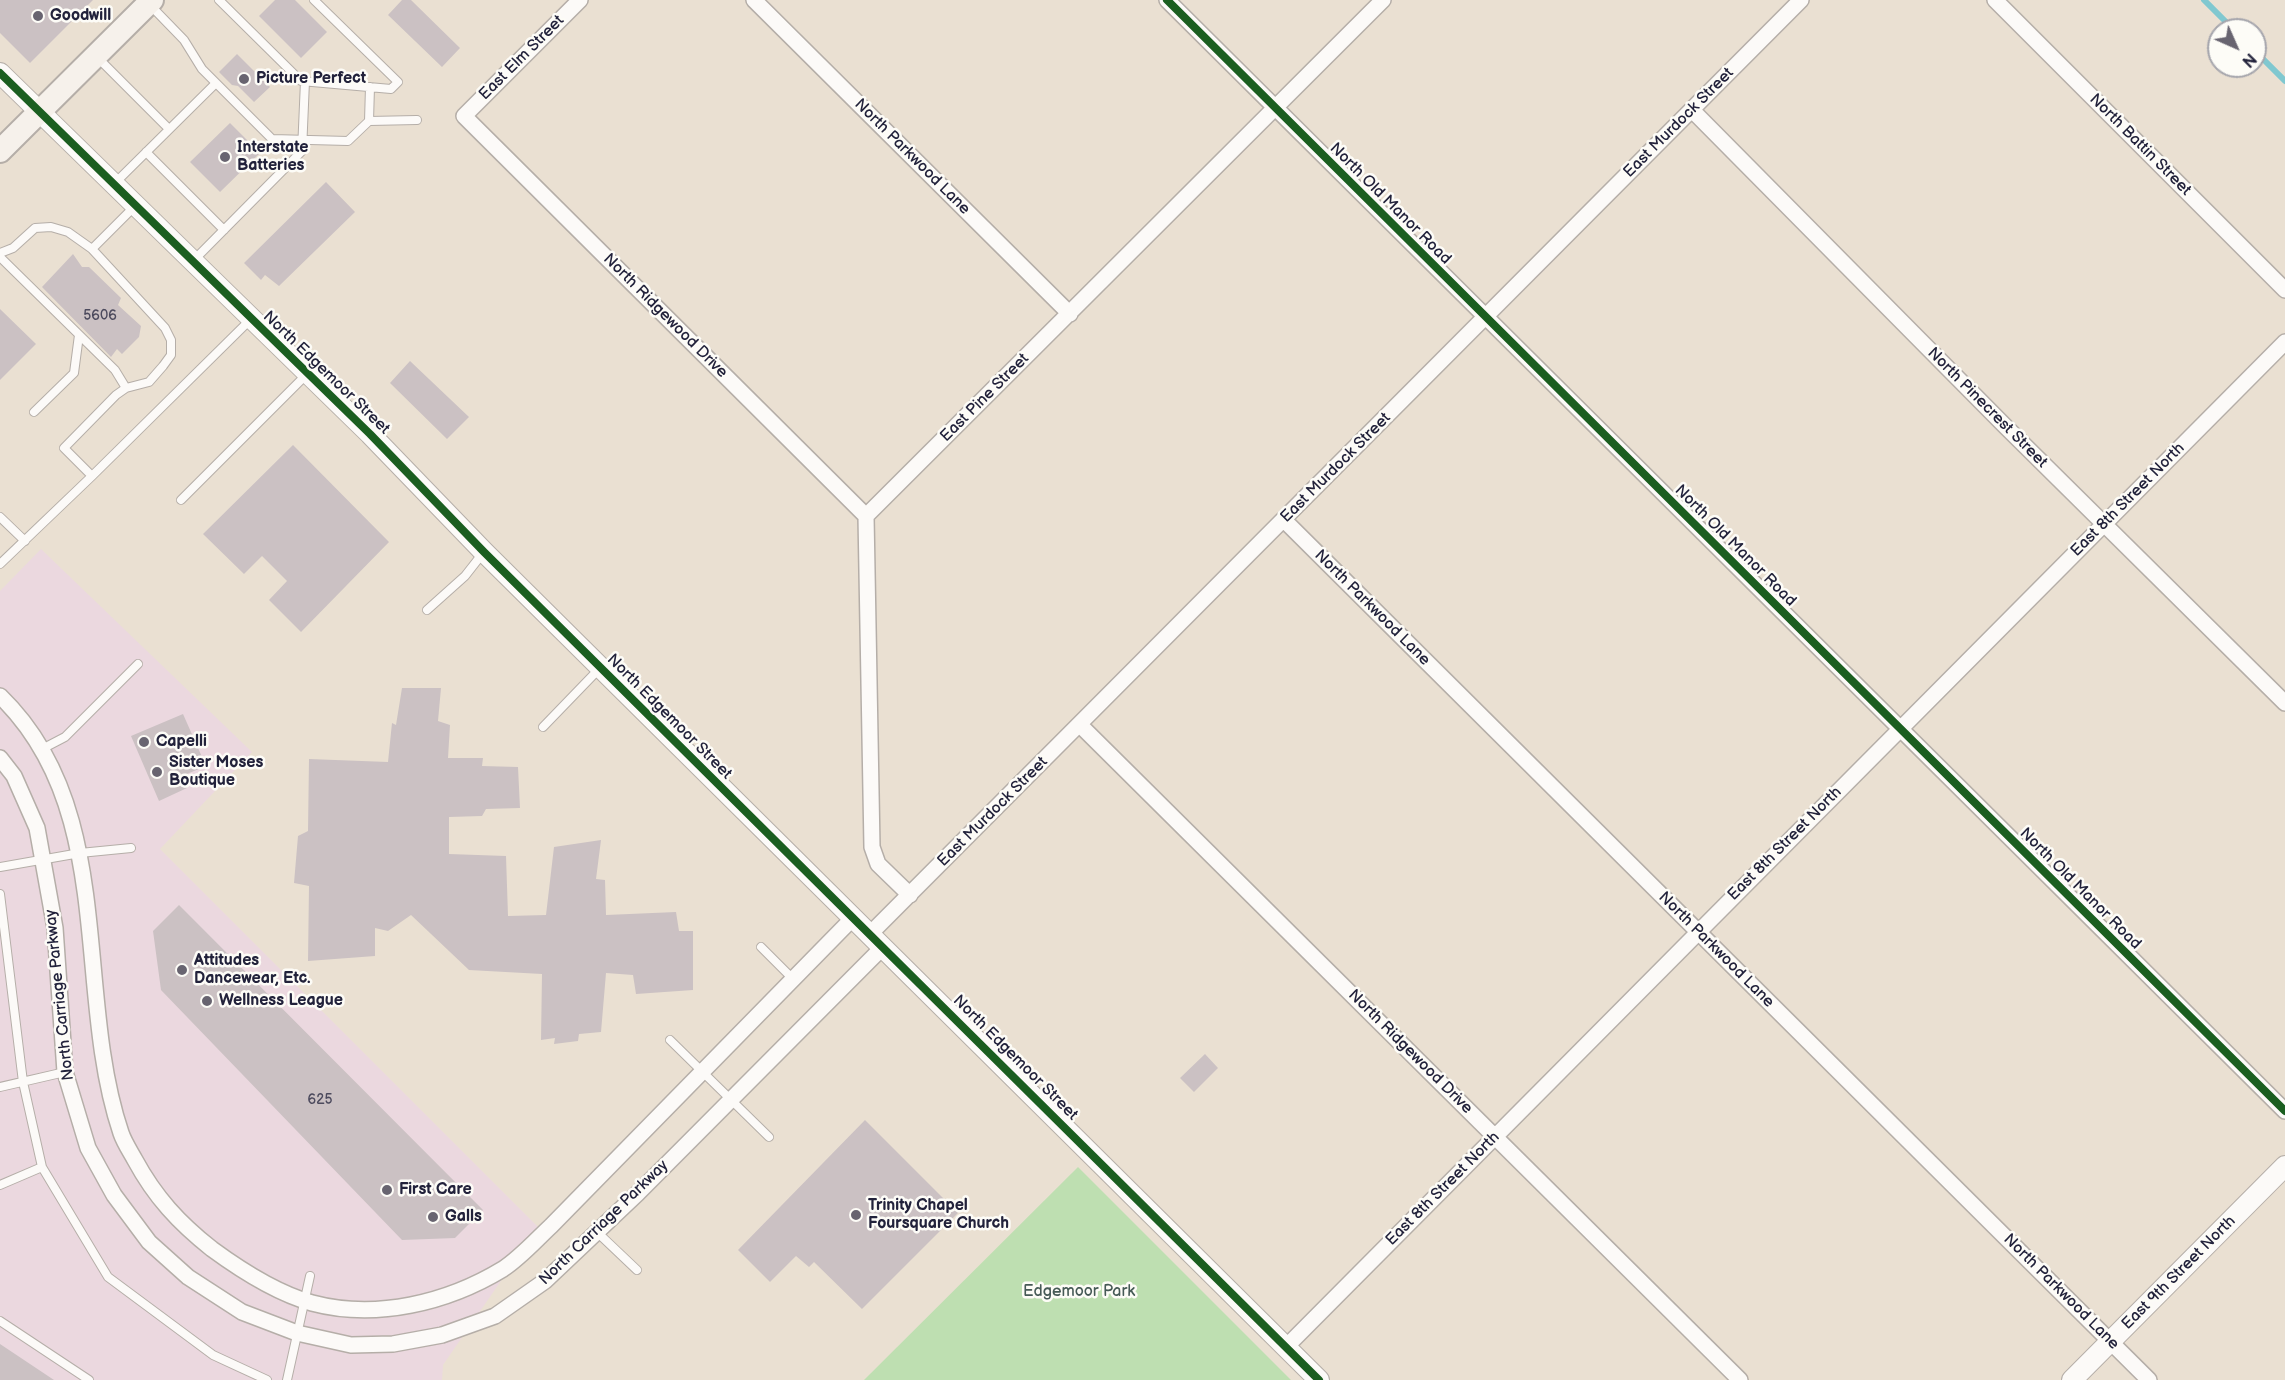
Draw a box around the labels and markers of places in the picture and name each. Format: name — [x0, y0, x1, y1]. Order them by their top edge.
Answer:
place label: Goodwill — [50, 6, 111, 26]
marker: Goodwill — [31, 9, 45, 23]
place label: Picture Perfect — [256, 69, 366, 89]
marker: Picture Perfect — [237, 72, 251, 86]
place label: Interstate Batteries — [237, 138, 309, 176]
marker: Interstate Batteries — [218, 150, 232, 164]
place label: Capelli — [156, 732, 207, 752]
marker: Capelli — [137, 735, 151, 749]
place label: Sister Moses Boutique — [169, 753, 263, 791]
marker: Sister Moses Boutique — [150, 765, 164, 779]
place label: Attitudes Dancewear, Etc. — [194, 951, 310, 989]
marker: Attitudes Dancewear, Etc. — [175, 963, 189, 977]
place label: Wellness League — [219, 991, 343, 1011]
marker: Wellness League — [200, 994, 214, 1008]
place label: First Care — [399, 1180, 472, 1200]
marker: First Care — [380, 1183, 394, 1197]
place label: Trinity Chapel Foursquare Church — [868, 1196, 1009, 1234]
place label: Galls — [445, 1207, 482, 1227]
marker: Trinity Chapel Foursquare Church — [849, 1208, 863, 1222]
marker: Galls — [426, 1210, 440, 1224]

